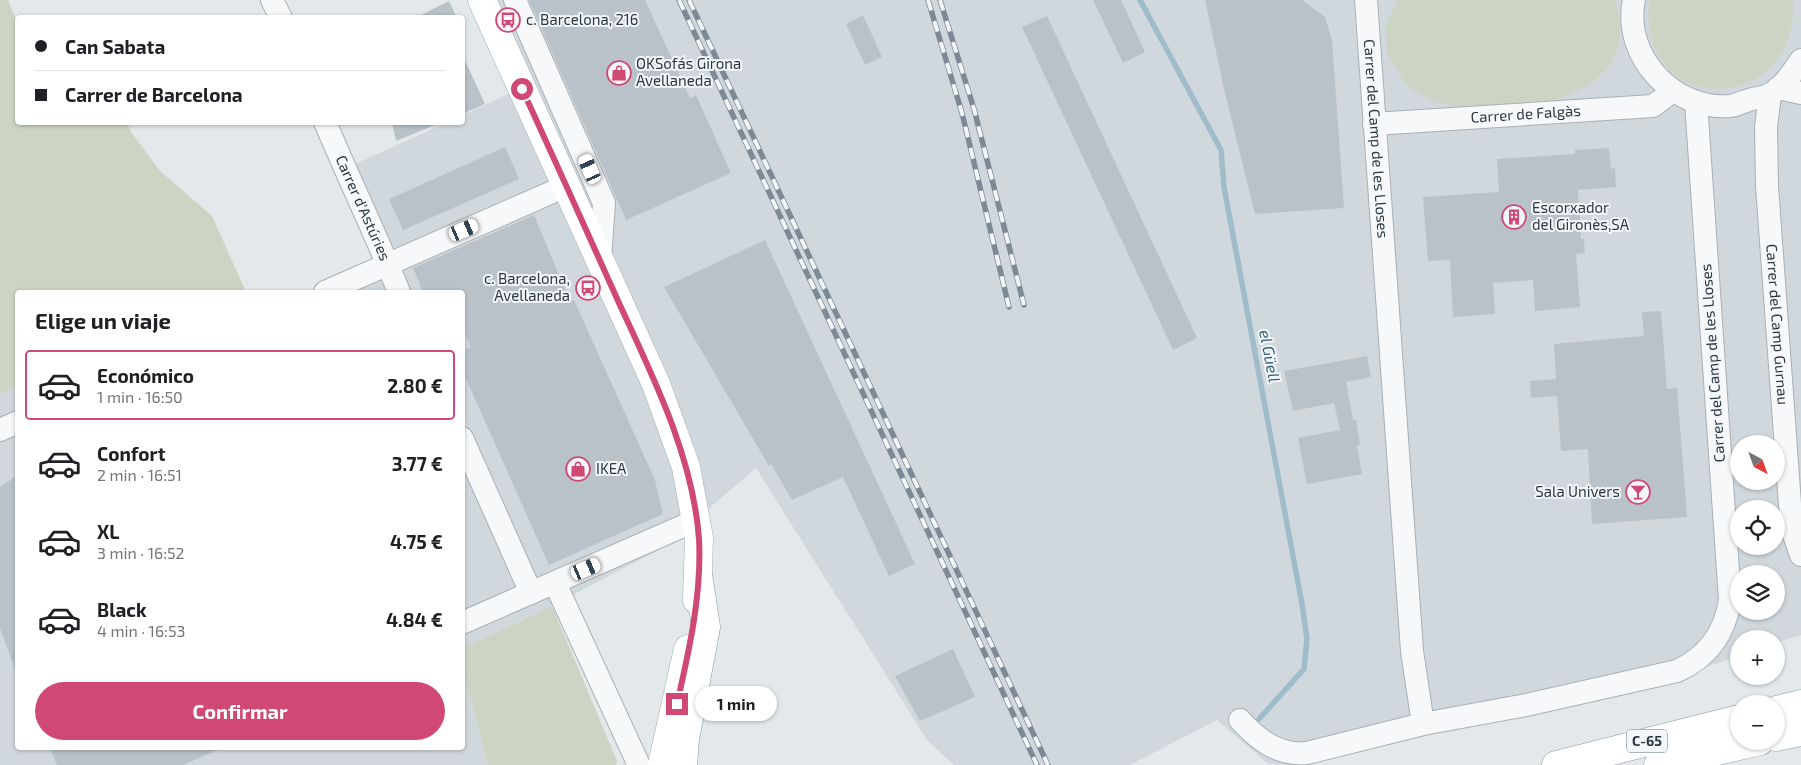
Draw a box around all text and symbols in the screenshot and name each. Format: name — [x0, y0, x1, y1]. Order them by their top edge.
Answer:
bus stop icon: c. Barcelona, 216 — [495, 7, 521, 33]
place label: c. Barcelona, 216 — [526, 10, 638, 28]
text: Can Sabata — [65, 35, 165, 58]
street label: Carrer del Camp de les Lloses — [1361, 38, 1393, 239]
place label: OKSofás Girona Avellaneda — [636, 54, 741, 89]
shop icon: OKSofás Girona Avellaneda — [606, 60, 632, 86]
route start — [511, 78, 533, 100]
text: Carrer de Barcelona — [65, 83, 243, 106]
street label: Carrer de Falgàs — [1470, 101, 1581, 126]
street label: Carrer d'Astúries — [332, 152, 395, 263]
car — [577, 152, 602, 186]
place label: Escorxador del Gironès,SA — [1532, 198, 1630, 233]
building icon: Escorxador del Gironès,SA — [1501, 204, 1527, 230]
car — [447, 217, 480, 243]
street label: Carrer del Camp Gurnau — [1763, 243, 1793, 405]
street label: Carrer del Camp de les Lloses — [1696, 263, 1728, 463]
place label: c. Barcelona, Avellaneda — [484, 269, 570, 304]
bus stop icon: c. Barcelona, Avellaneda — [575, 275, 601, 301]
text: Elige un viaje — [35, 307, 171, 333]
water label: el Güell — [1256, 328, 1285, 384]
icon: car — [37, 363, 82, 408]
text: Económico — [97, 364, 194, 387]
text: 2.80 € — [387, 374, 443, 397]
text: 1 min · 16:50 — [97, 387, 183, 406]
north arrow — [1730, 435, 1785, 490]
map controls — [1730, 435, 1785, 750]
icon: car — [37, 441, 82, 486]
text: Confort — [97, 442, 165, 465]
text: 3.77 € — [392, 452, 443, 475]
shop icon: IKEA — [565, 456, 591, 482]
place label: IKEA — [596, 459, 627, 477]
text: 2 min · 16:51 — [97, 465, 182, 484]
bar icon: Sala Univers — [1625, 479, 1651, 505]
place label: Sala Univers — [1535, 482, 1620, 500]
button: locate — [1730, 500, 1785, 555]
icon: car — [37, 519, 82, 564]
text: XL — [97, 520, 119, 543]
text: 4.75 € — [390, 530, 443, 553]
text: 3 min · 16:52 — [97, 543, 185, 562]
car — [569, 556, 602, 582]
button: layers — [1730, 565, 1785, 620]
icon: car — [37, 597, 82, 642]
text: Black — [97, 598, 147, 621]
text: 4.84 € — [386, 608, 443, 631]
text: 4 min · 16:53 — [97, 621, 185, 640]
button: + — [1730, 630, 1785, 685]
button: Confirmar — [35, 682, 445, 740]
callout: 1 min — [694, 686, 777, 722]
route end — [666, 693, 688, 715]
text: 1 min — [717, 694, 755, 713]
button: − — [1730, 695, 1785, 750]
road number: C-65 — [1627, 729, 1667, 752]

